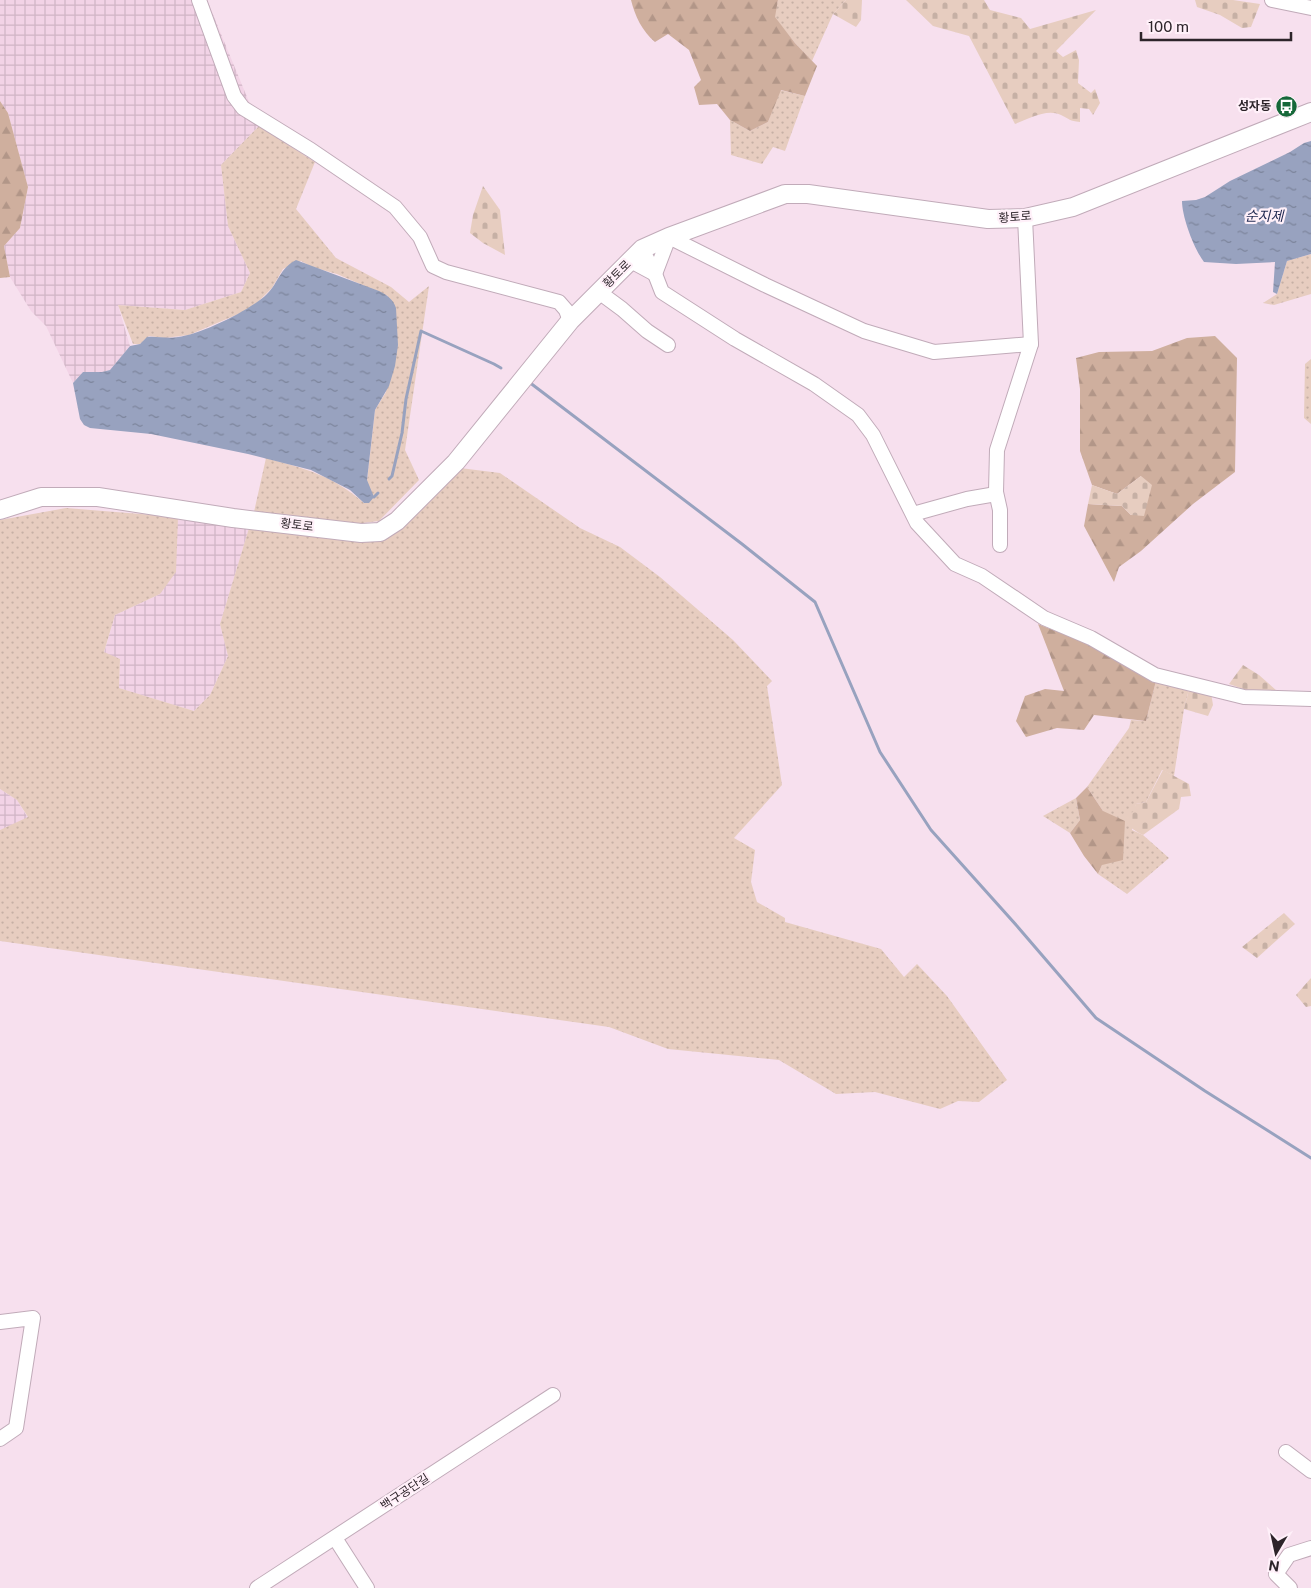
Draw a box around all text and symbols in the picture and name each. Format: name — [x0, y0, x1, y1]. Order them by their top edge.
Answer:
scale bar — [1141, 10, 1291, 42]
text: 100 m — [1148, 18, 1189, 35]
bus stop icon: 성자동 — [1275, 94, 1299, 118]
place label: 성자동 — [1238, 99, 1271, 113]
water label: 순지제 — [1245, 208, 1285, 224]
street label: 황토로 — [998, 209, 1032, 225]
street label: 황토로 — [600, 257, 634, 291]
street label: 황토로 — [280, 516, 314, 534]
street label: 백구공단길 — [378, 1471, 432, 1513]
north arrow — [1251, 1528, 1301, 1578]
text: N — [1267, 1557, 1281, 1575]

